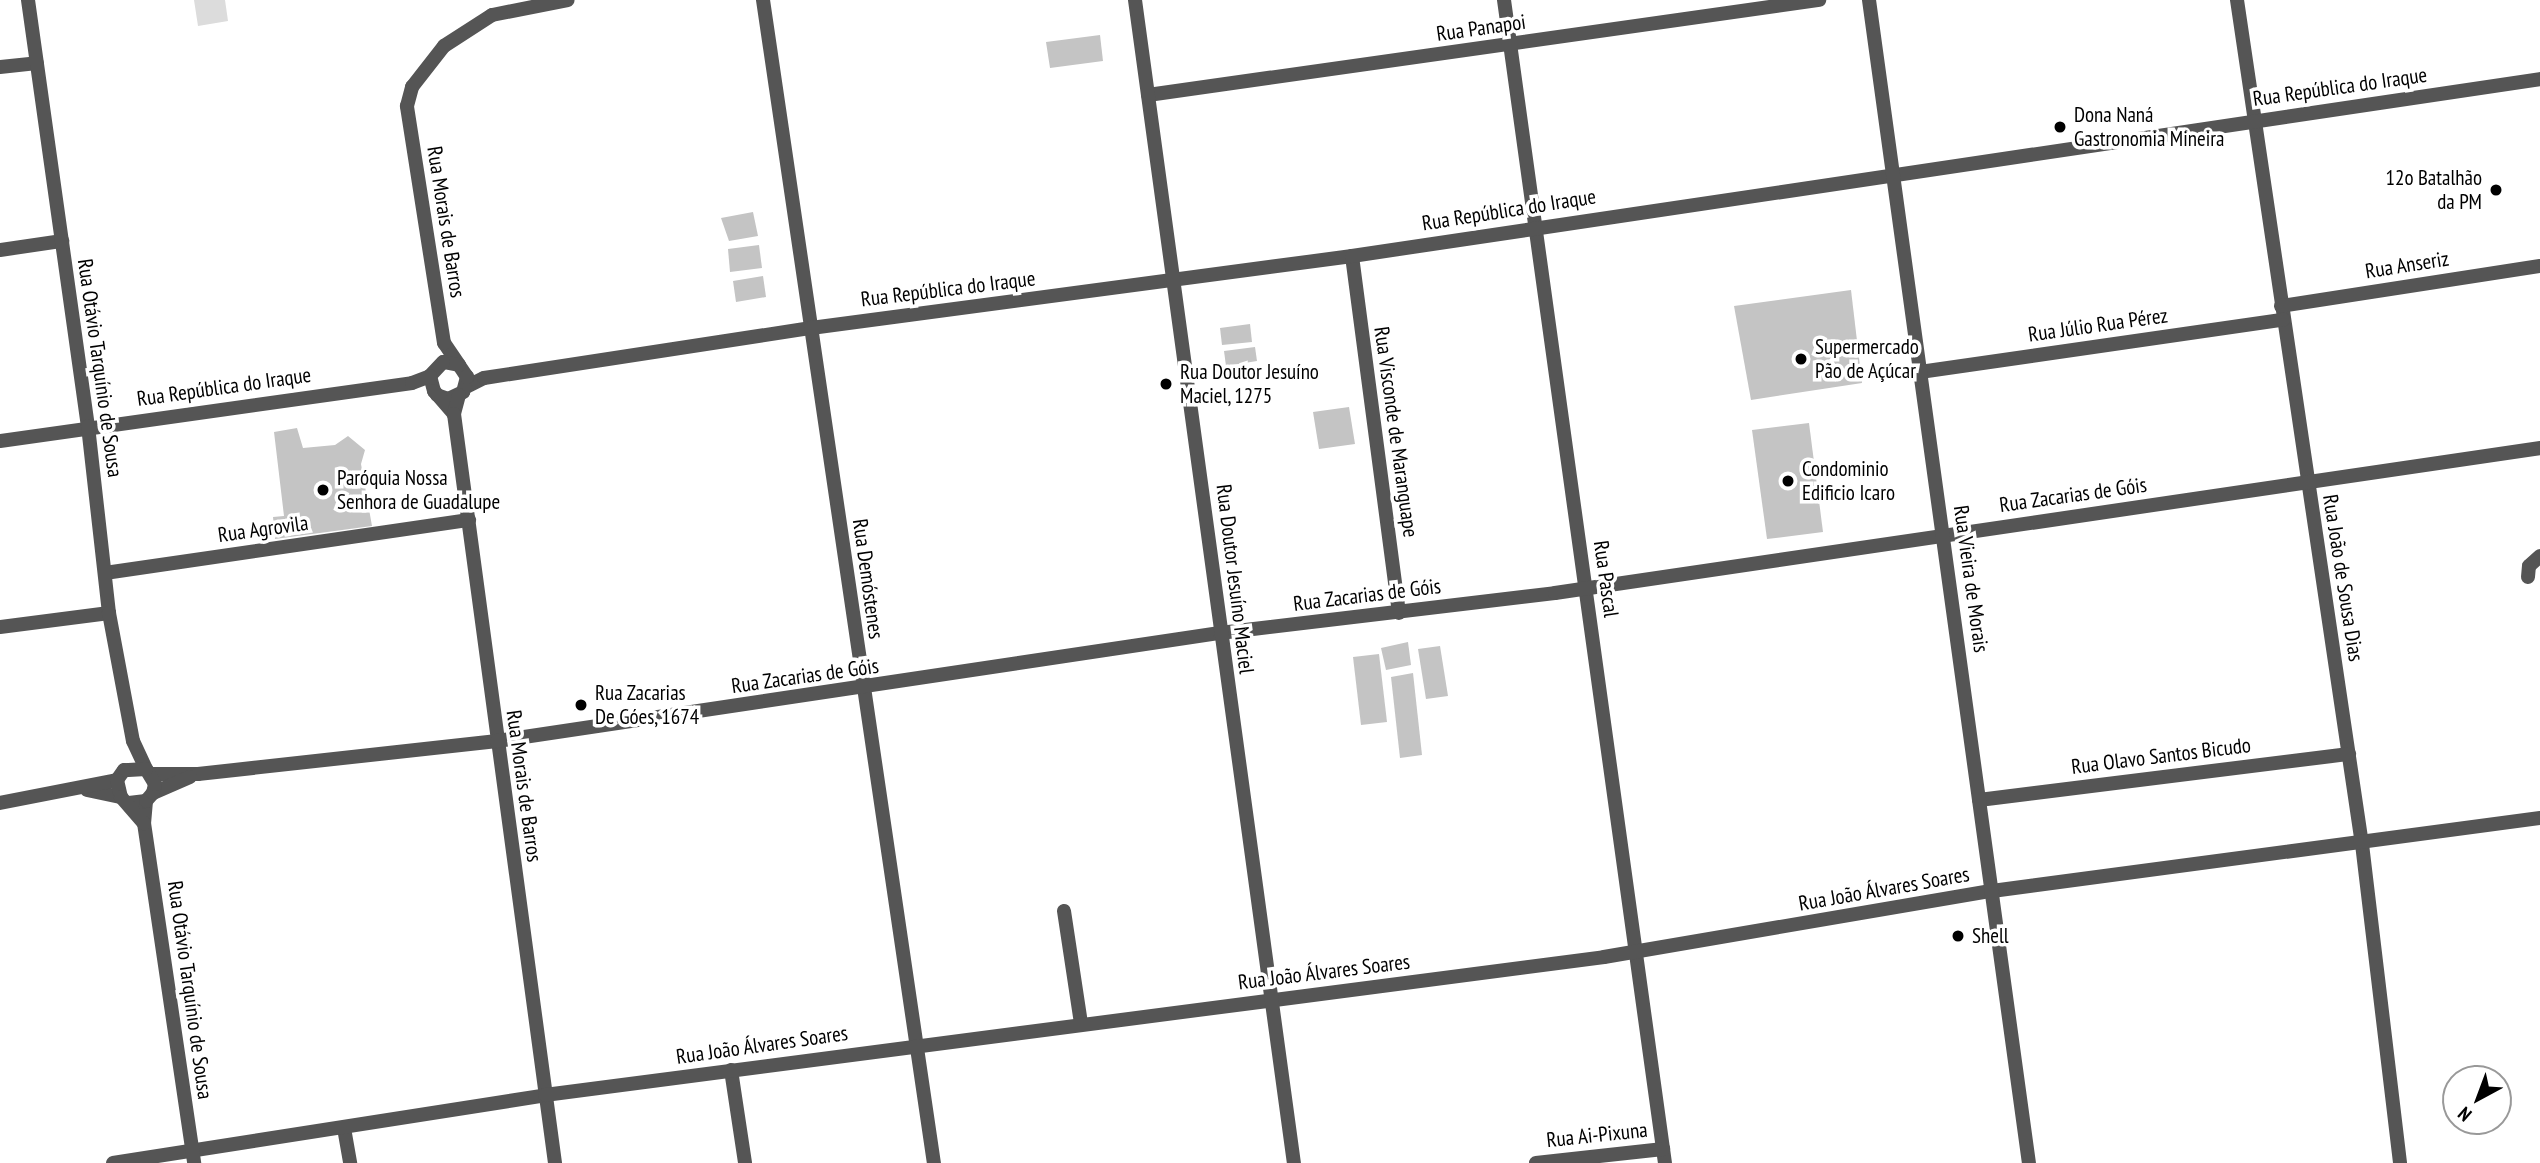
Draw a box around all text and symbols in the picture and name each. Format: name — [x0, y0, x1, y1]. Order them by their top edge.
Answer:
street label: Rua Panapoi — [1435, 9, 1527, 47]
street label: Rua República do Iraque — [2251, 62, 2429, 112]
place label: Dona Naná Gastronomia Mineira — [2074, 102, 2224, 152]
marker: Dona Naná Gastronomia Mineira — [2052, 119, 2068, 135]
street label: Rua Morais de Barros — [422, 144, 470, 300]
place label: 12o Batalhão da PM — [2386, 165, 2482, 215]
marker: 12o Batalhão da PM — [2488, 182, 2504, 198]
street label: Rua República do Iraque — [1420, 184, 1598, 236]
street label: Rua Anseriz — [2363, 246, 2451, 284]
street label: Rua Otávio Tarquínio de Sousa — [72, 257, 128, 479]
street label: Rua República do Iraque — [859, 266, 1037, 312]
street label: Rua Júlio Rua Pérez — [2027, 303, 2169, 347]
street label: Rua Visconde de Maranguape — [1369, 325, 1423, 539]
place label: Supermercado Pão de Açúcar — [1815, 334, 1919, 384]
marker: Supermercado Pão de Açúcar — [1793, 351, 1809, 367]
place label: Rua Doutor Jesuíno Maciel, 1275 — [1180, 359, 1319, 409]
street label: Rua República do Iraque — [135, 362, 313, 412]
marker: Rua Doutor Jesuíno Maciel, 1275 — [1158, 376, 1174, 392]
place label: Condominio Edificio Icaro — [1802, 456, 1895, 506]
place label: Paróquia Nossa Senhora de Guadalupe — [337, 465, 500, 515]
street label: Rua Zacarias de Góis — [1998, 472, 2148, 518]
marker: Condominio Edificio Icaro — [1780, 473, 1796, 489]
marker: Paróquia Nossa Senhora de Guadalupe — [315, 482, 331, 498]
street label: Rua Doutor Jesuíno Maciel — [1211, 483, 1259, 675]
street label: Rua João de Sousa Dias — [2317, 493, 2369, 663]
street label: Rua Vieira de Morais — [1948, 504, 1994, 654]
street label: Rua Agrovila — [216, 510, 310, 548]
street label: Rua Demóstenes — [847, 517, 889, 641]
street label: Rua Pascal — [1588, 539, 1624, 619]
street label: Rua Zacarias de Góis — [1292, 573, 1442, 617]
street label: Rua Zacarias de Góis — [730, 653, 880, 699]
place label: Rua Zacarias De Góes, 1674 — [595, 680, 700, 730]
marker: Rua Zacarias De Góes, 1674 — [573, 697, 589, 713]
street label: Rua Morais de Barros — [501, 709, 547, 863]
street label: Rua Olavo Santos Bicudo — [2070, 732, 2252, 780]
street label: Rua João Álvares Soares — [1796, 862, 1972, 916]
street label: Rua Otávio Tarquínio de Sousa — [162, 879, 218, 1101]
place label: Shell — [1972, 923, 2009, 949]
marker: Shell — [1950, 928, 1966, 944]
street label: Rua João Álvares Soares — [1236, 949, 1412, 995]
street label: Rua João Álvares Soares — [674, 1020, 850, 1070]
north arrow — [2442, 1065, 2512, 1135]
text: N — [2453, 1102, 2476, 1127]
street label: Rua Ai-Pixuna — [1545, 1117, 1649, 1153]

